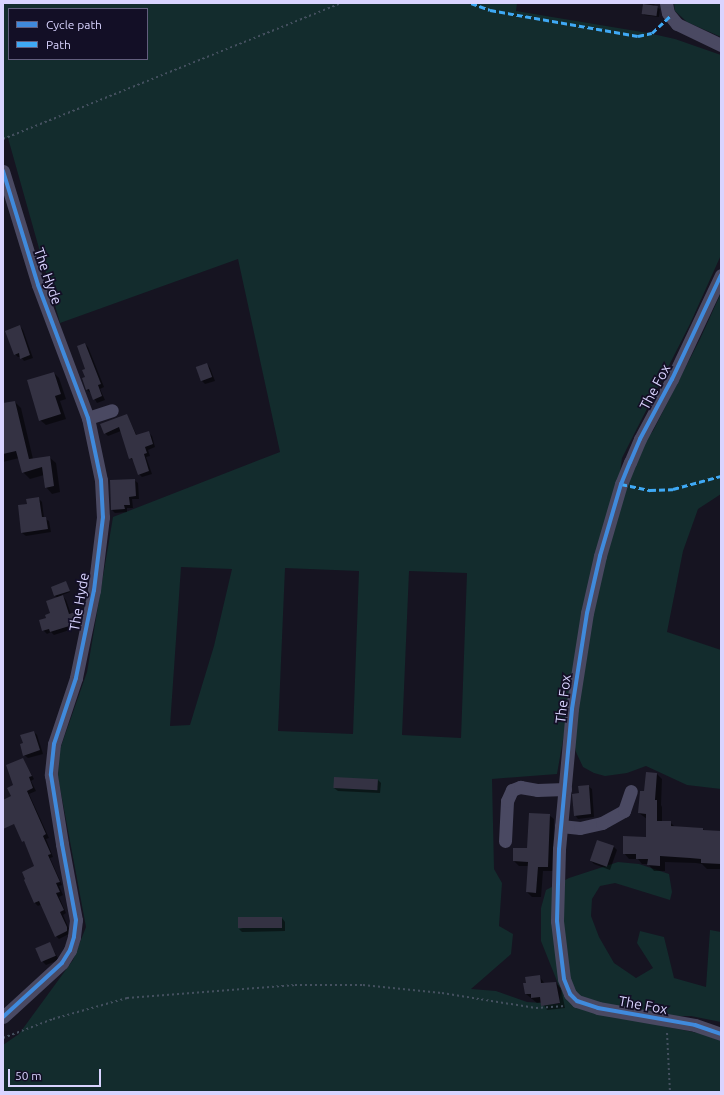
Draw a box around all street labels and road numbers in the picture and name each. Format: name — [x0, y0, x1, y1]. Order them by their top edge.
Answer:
street label: The Hyde — [30, 245, 66, 307]
street label: The Fox — [636, 361, 674, 413]
street label: The Hyde — [66, 571, 92, 633]
street label: The Fox — [552, 674, 574, 724]
street label: The Fox — [617, 992, 669, 1018]

